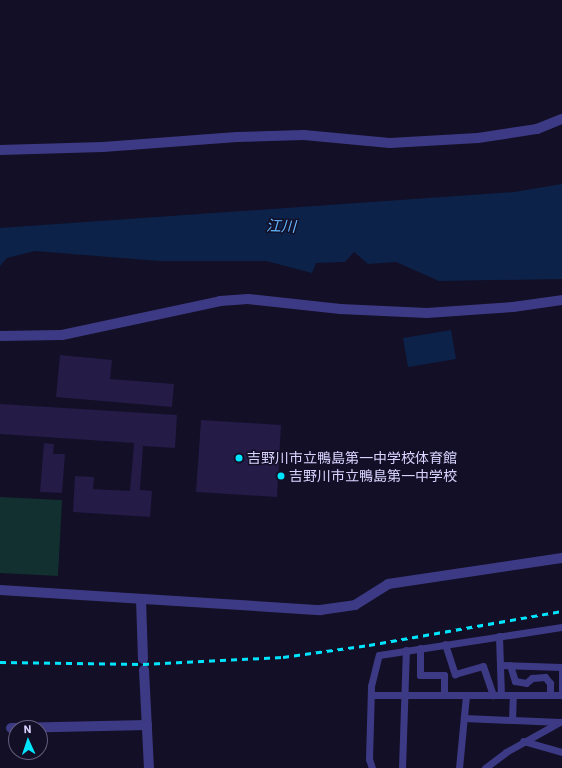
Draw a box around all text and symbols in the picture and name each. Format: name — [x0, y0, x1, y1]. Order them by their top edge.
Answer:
water label: 江川 — [266, 216, 296, 236]
place label: 吉野川市立鴨島第一中学校体育館 — [247, 450, 457, 466]
marker: 吉野川市立鴨島第一中学校体育館 — [234, 453, 244, 463]
place label: 吉野川市立鴨島第一中学校 — [289, 468, 457, 484]
marker: 吉野川市立鴨島第一中学校 — [276, 471, 286, 481]
north arrow — [8, 720, 48, 760]
text: N — [23, 722, 32, 736]

